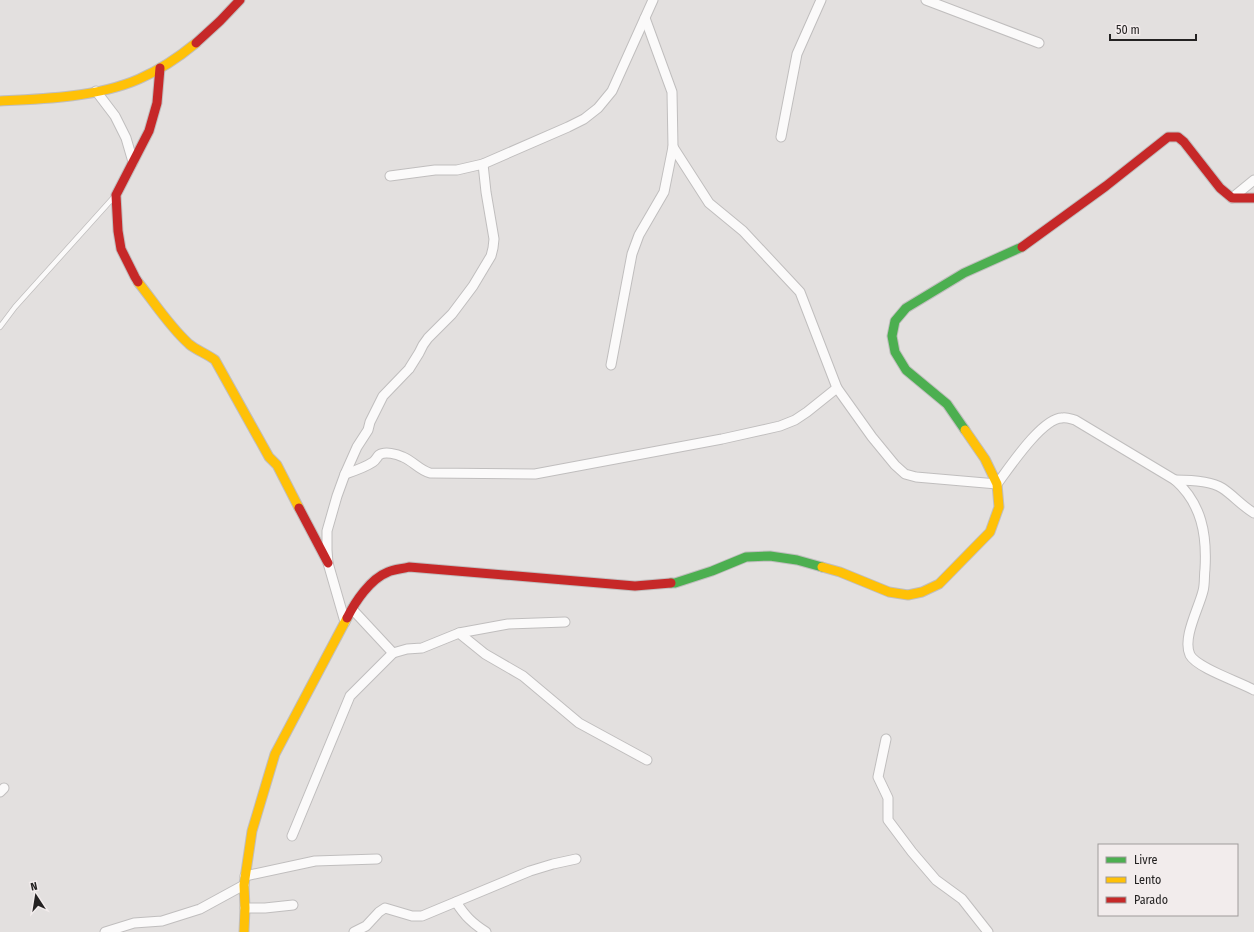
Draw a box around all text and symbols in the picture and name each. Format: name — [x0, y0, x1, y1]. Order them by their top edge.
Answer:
scale bar — [1110, 16, 1196, 42]
text: 50 m — [1116, 23, 1140, 37]
legend — [1098, 844, 1238, 916]
text: Livre — [1134, 853, 1158, 867]
text: Lento — [1134, 873, 1161, 887]
north arrow — [16, 876, 56, 916]
text: N — [29, 880, 39, 894]
text: Parado — [1134, 893, 1168, 907]

